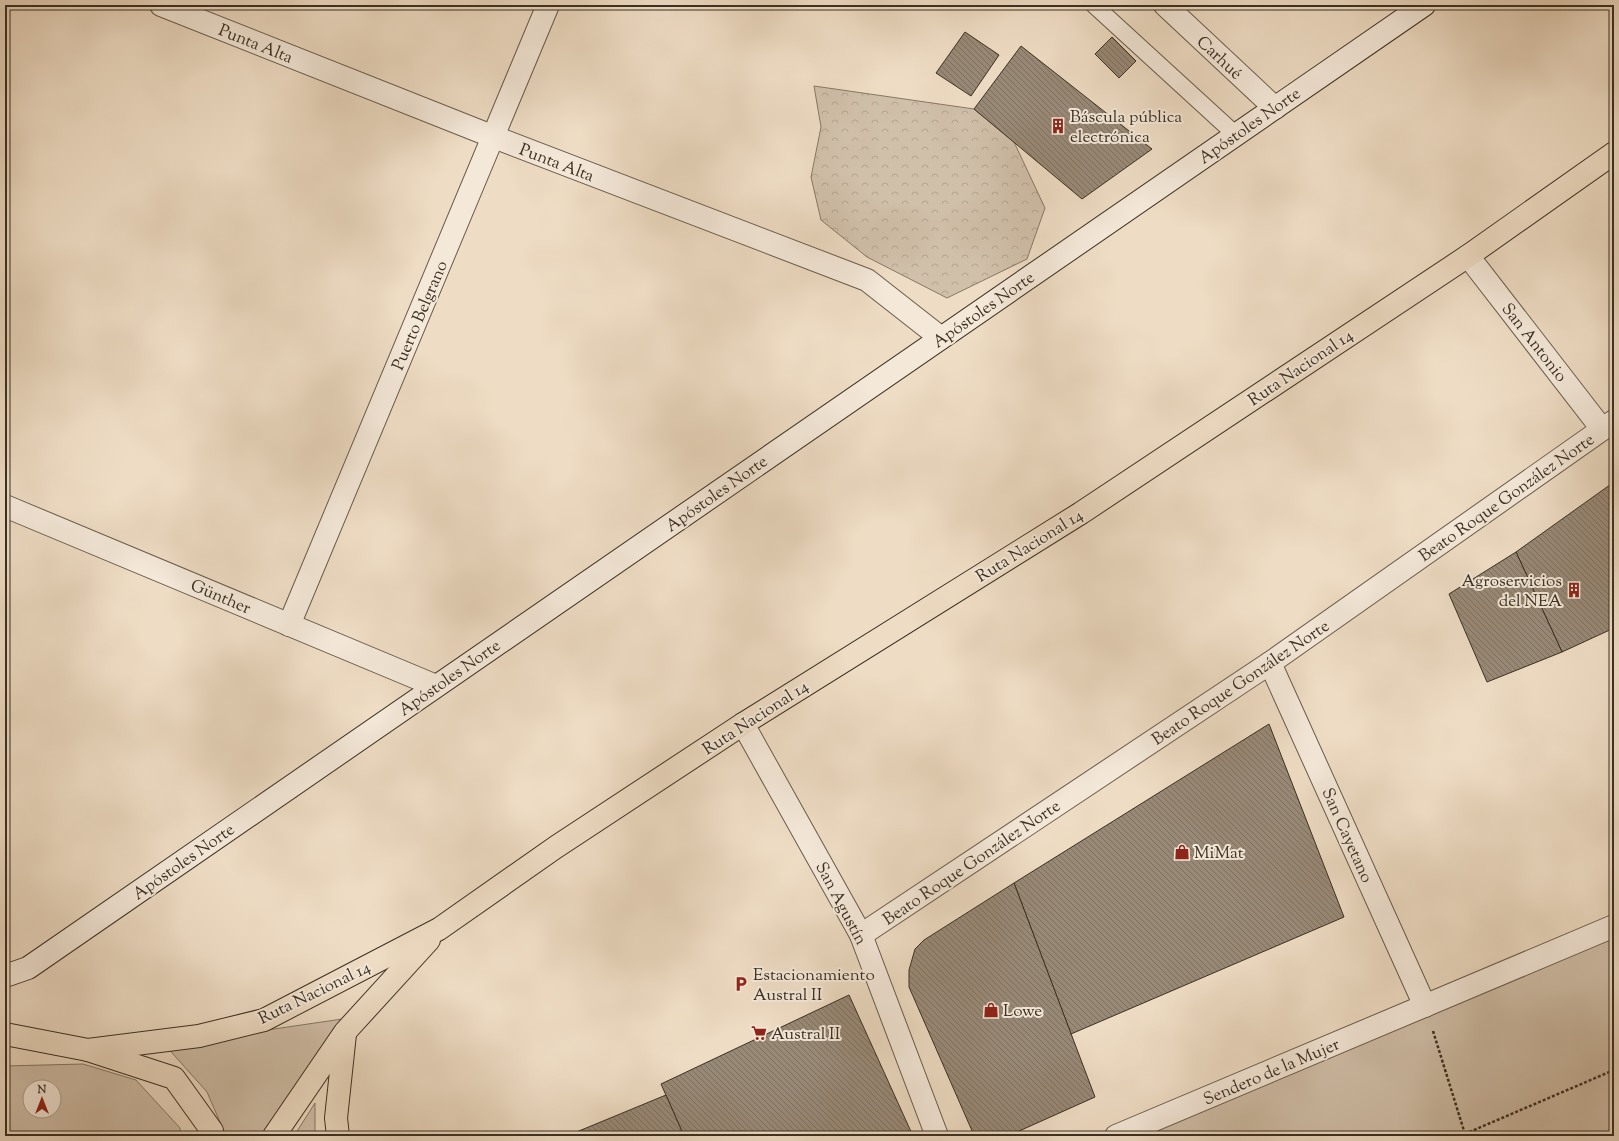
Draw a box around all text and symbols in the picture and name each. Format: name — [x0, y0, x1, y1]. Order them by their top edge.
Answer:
street label: Punta Alta — [214, 19, 296, 71]
street label: Carhué — [1190, 31, 1247, 86]
street label: Apóstoles Norte — [1194, 82, 1306, 171]
place label: Báscula pública electrónica — [1070, 106, 1182, 150]
building icon: Báscula pública electrónica — [1049, 117, 1067, 135]
street label: Punta Alta — [515, 139, 597, 189]
street label: Puerto Belgrano — [387, 257, 455, 374]
street label: Apóstoles Norte — [928, 266, 1040, 355]
street label: San Antonio — [1495, 299, 1572, 388]
street label: Ruta Nacional 14 — [1244, 324, 1359, 413]
street label: Beato Roque González Norte — [1414, 429, 1600, 569]
street label: Apóstoles Norte — [661, 450, 773, 539]
street label: Ruta Nacional 14 — [972, 504, 1089, 589]
place label: Agroservicios del NEA — [1462, 570, 1562, 614]
street label: Günther — [186, 574, 255, 622]
building icon: Agroservicios del NEA — [1565, 581, 1583, 599]
street label: Beato Roque González Norte — [1148, 615, 1335, 752]
street label: Apóstoles Norte — [394, 634, 506, 723]
street label: Ruta Nacional 14 — [698, 675, 814, 762]
street label: San Cayetano — [1315, 785, 1378, 887]
street label: Beato Roque González Norte — [879, 795, 1066, 932]
street label: Apóstoles Norte — [128, 818, 240, 907]
place label: MiMat — [1194, 842, 1244, 866]
shop icon: MiMat — [1173, 843, 1191, 861]
street label: San Agustín — [808, 858, 872, 950]
street label: Ruta Nacional 14 — [255, 956, 375, 1031]
place label: Estacionamiento Austral II — [753, 964, 875, 1008]
parking icon: Estacionamiento Austral II — [732, 975, 750, 993]
place label: Lowe — [1003, 1000, 1042, 1024]
shop icon: Lowe — [982, 1001, 1000, 1019]
place label: Austral II — [771, 1023, 841, 1047]
supermarket icon: Austral II — [750, 1024, 768, 1042]
street label: Sendero de la Mujer — [1200, 1033, 1344, 1112]
north arrow — [22, 1079, 62, 1119]
text: N — [37, 1082, 47, 1098]

